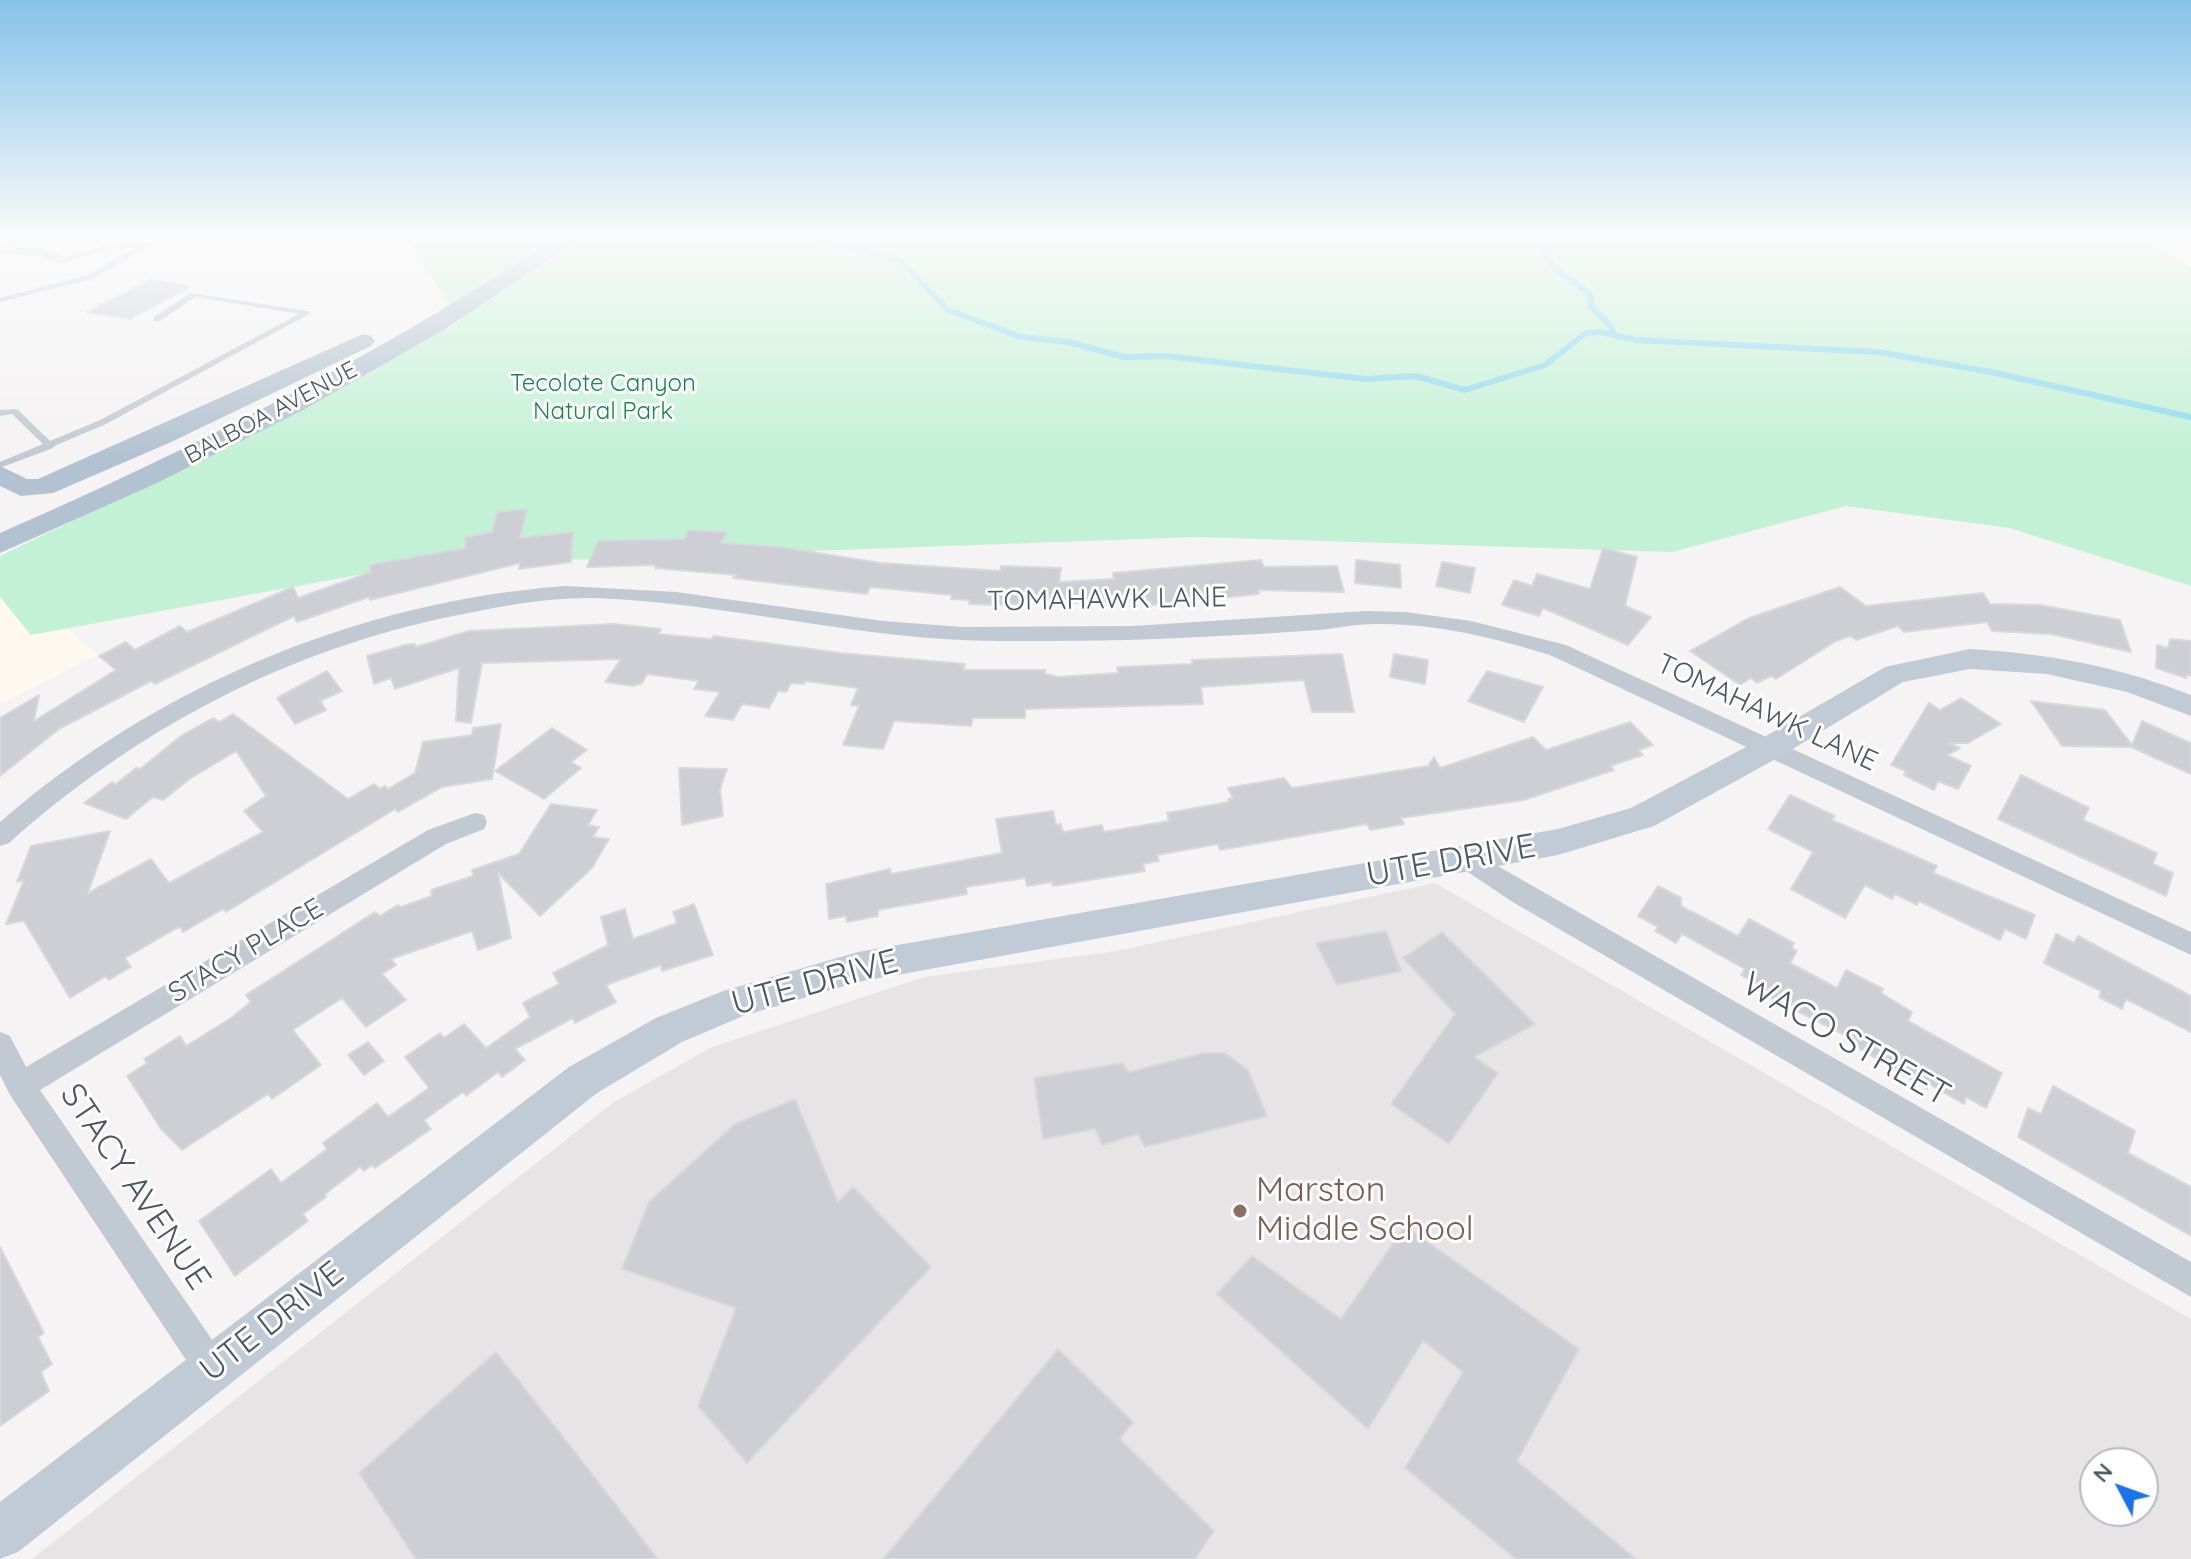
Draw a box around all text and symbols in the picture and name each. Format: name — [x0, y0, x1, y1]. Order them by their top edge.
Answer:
street label: BALBOA AVENUE — [180, 355, 362, 471]
park label: Tecolote Canyon Natural Park — [510, 370, 696, 426]
street label: TOMAHAWK LANE — [987, 581, 1227, 619]
street label: TOMAHAWK LANE — [1651, 647, 1883, 779]
street label: UTE DRIVE — [1363, 826, 1539, 896]
street label: STACY PLACE — [163, 892, 329, 1010]
street label: UTE DRIVE — [727, 941, 903, 1025]
street label: WACO STREET — [1735, 964, 1957, 1116]
street label: STACY AVENUE — [51, 1076, 219, 1298]
place label: Marston Middle School — [1256, 1171, 1473, 1250]
marker: Marston Middle School — [1231, 1202, 1249, 1220]
street label: UTE DRIVE — [192, 1253, 352, 1391]
north arrow — [2079, 1447, 2159, 1527]
text: N — [2087, 1457, 2118, 1488]

